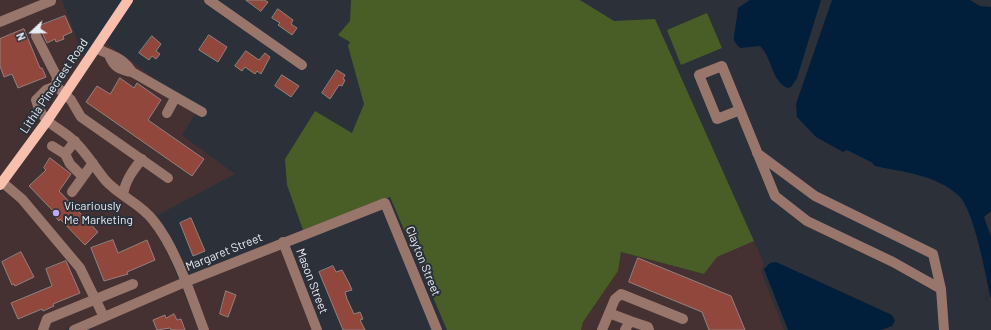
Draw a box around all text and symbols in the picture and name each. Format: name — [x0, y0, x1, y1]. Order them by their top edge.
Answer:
north arrow — [12, 12, 52, 52]
text: N — [13, 31, 28, 43]
street label: Lithia Pinecrest Road — [17, 36, 91, 136]
place label: Vicariously Me Marketing — [64, 199, 133, 227]
marker: Vicariously Me Marketing — [51, 208, 61, 218]
street label: Clayton Street — [402, 224, 444, 298]
street label: Margaret Street — [183, 230, 265, 274]
street label: Mason Street — [293, 246, 331, 316]

